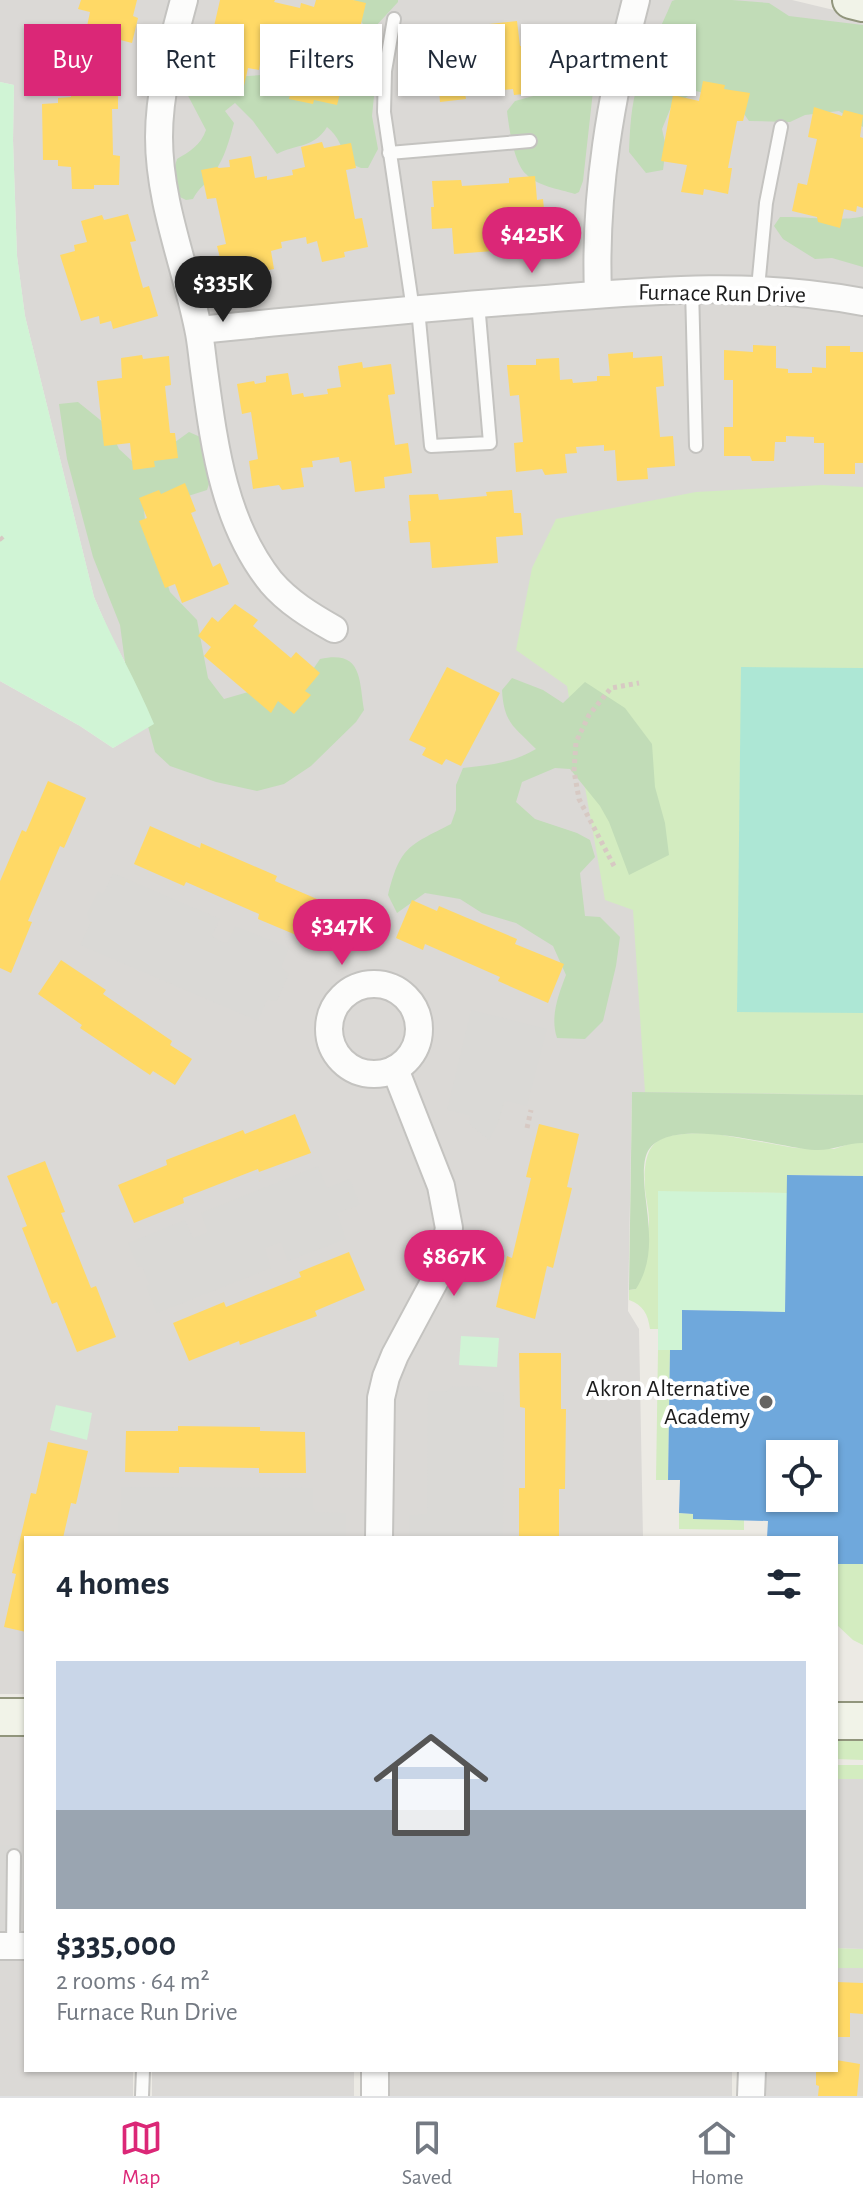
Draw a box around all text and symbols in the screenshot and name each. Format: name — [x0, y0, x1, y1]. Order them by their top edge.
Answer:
chip: Buy — [24, 24, 121, 96]
chip: Rent — [137, 24, 244, 96]
chip: Filters — [260, 24, 382, 96]
chip: New — [398, 24, 505, 96]
chip: Apartment — [521, 24, 696, 96]
pin: $425K — [476, 207, 588, 275]
text: $425K — [500, 220, 564, 246]
pin: $335K — [167, 256, 279, 324]
text: $335K — [193, 269, 253, 295]
street label: Furnace Run Drive — [638, 281, 806, 307]
pin: $347K — [286, 899, 398, 967]
text: $347K — [311, 912, 373, 938]
pin: $867K — [398, 1230, 510, 1298]
text: $867K — [422, 1243, 486, 1269]
place label: Akron Alternative Academy — [586, 1377, 750, 1429]
marker: Akron Alternative Academy — [757, 1393, 775, 1411]
map controls — [766, 1440, 838, 1512]
button: locate — [766, 1440, 838, 1512]
icon: filters — [762, 1562, 806, 1606]
text: 4 homes — [56, 1567, 170, 1601]
icon: home — [359, 1713, 503, 1857]
text: $335,000 — [56, 1928, 176, 1962]
text: 2 rooms · 64 m² — [56, 1968, 210, 1994]
text: Furnace Run Drive — [56, 1999, 238, 2025]
tab: Map — [119, 2116, 163, 2190]
tab: Saved — [402, 2116, 452, 2190]
tab: Home — [691, 2116, 744, 2190]

